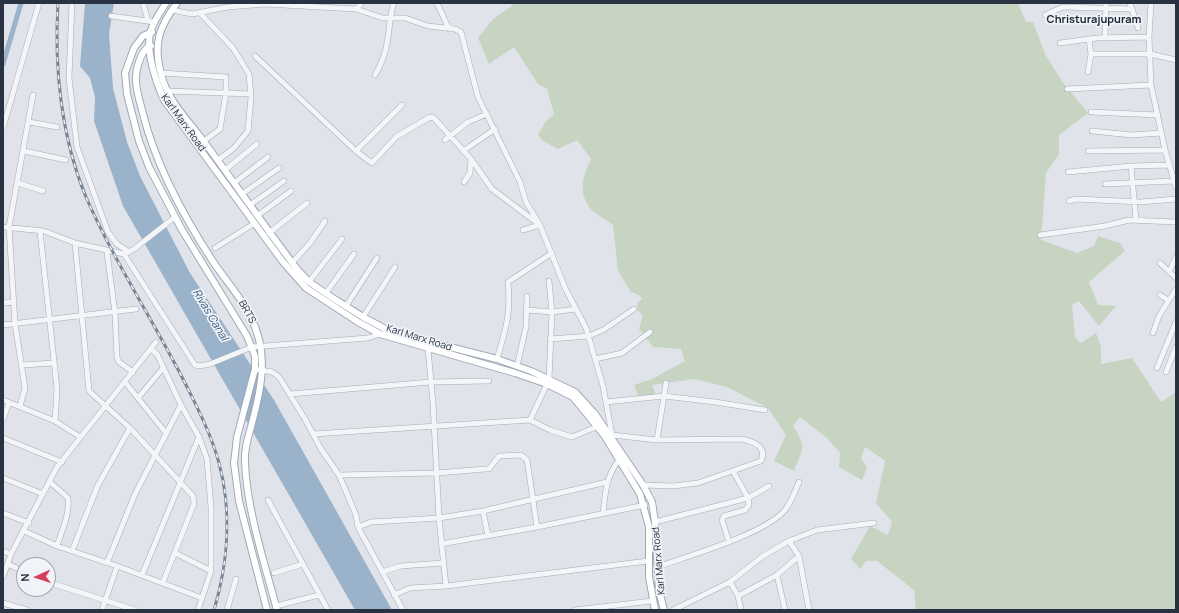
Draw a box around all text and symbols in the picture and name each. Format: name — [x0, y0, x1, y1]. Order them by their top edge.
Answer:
district label: Christurajupuram — [1047, 13, 1141, 27]
street label: Karl Marx Road — [158, 92, 208, 154]
water label: Rivas Canal — [189, 287, 231, 343]
street label: BRTS — [236, 298, 258, 326]
street label: Karl Marx Road — [385, 322, 453, 354]
street label: Karl Marx Road — [650, 527, 668, 595]
north arrow — [16, 557, 56, 597]
text: N — [17, 573, 32, 582]

